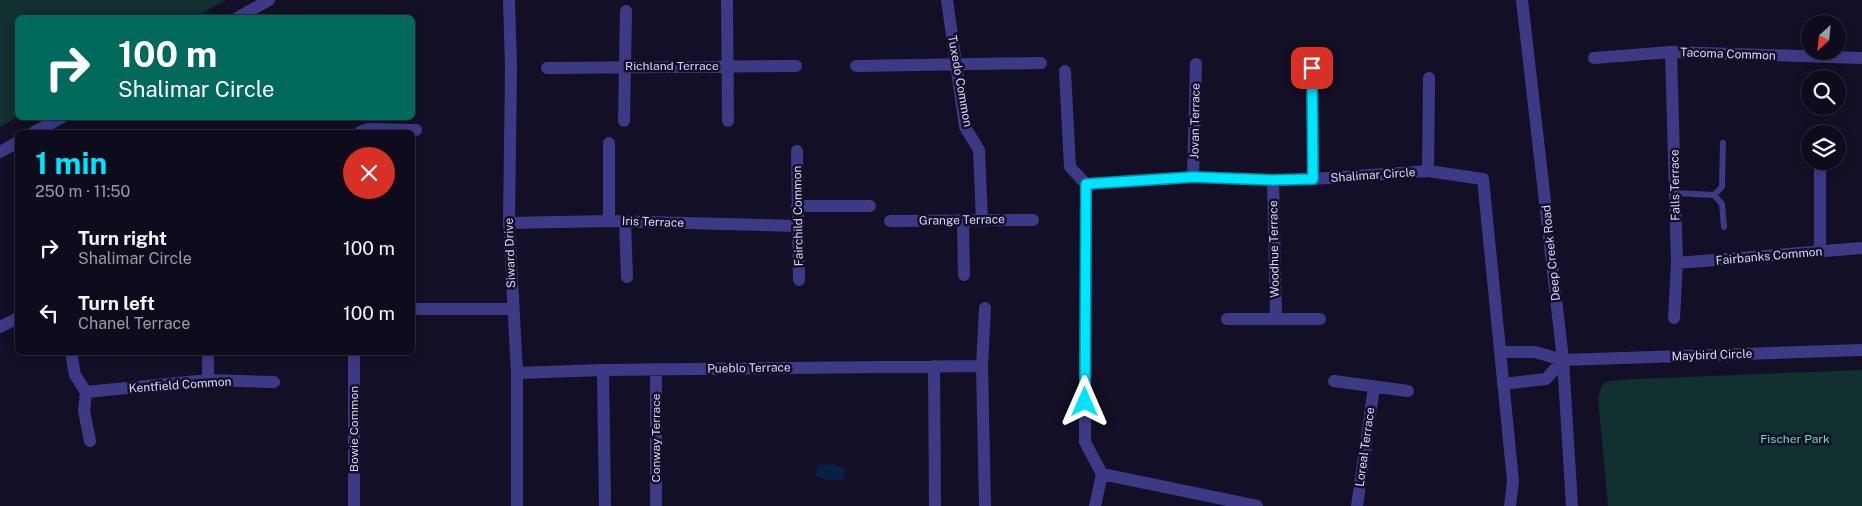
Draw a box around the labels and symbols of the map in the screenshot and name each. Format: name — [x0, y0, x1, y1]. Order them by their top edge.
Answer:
north arrow — [1801, 15, 1846, 60]
street label: Tuxedo Common — [945, 34, 975, 128]
street label: Tacoma Common — [1680, 45, 1776, 63]
pin — [1291, 47, 1333, 89]
street label: Richland Terrace — [625, 59, 719, 73]
street label: Jovan Terrace — [1187, 83, 1203, 159]
street label: Falls Terrace — [1667, 149, 1683, 221]
street label: Shalimar Circle — [1330, 165, 1416, 185]
street label: Fairchild Common — [790, 166, 806, 266]
street label: Woodhue Terrace — [1266, 200, 1282, 298]
street label: Deep Creek Road — [1539, 204, 1563, 302]
street label: Grange Terrace — [919, 212, 1005, 228]
street label: Iris Terrace — [622, 214, 685, 230]
street label: Siward Drive — [502, 217, 518, 288]
street label: Fairbanks Common — [1715, 244, 1823, 268]
street label: Maybird Circle — [1671, 347, 1753, 363]
street label: Pueblo Terrace — [707, 360, 791, 376]
street label: Kentfield Common — [128, 374, 232, 396]
position arrow — [1058, 375, 1110, 427]
street label: Bowie Common — [347, 386, 361, 472]
street label: Conway Terrace — [649, 393, 663, 482]
street label: Loreal Terrace — [1352, 406, 1378, 488]
park label: Fischer Park — [1760, 432, 1830, 446]

